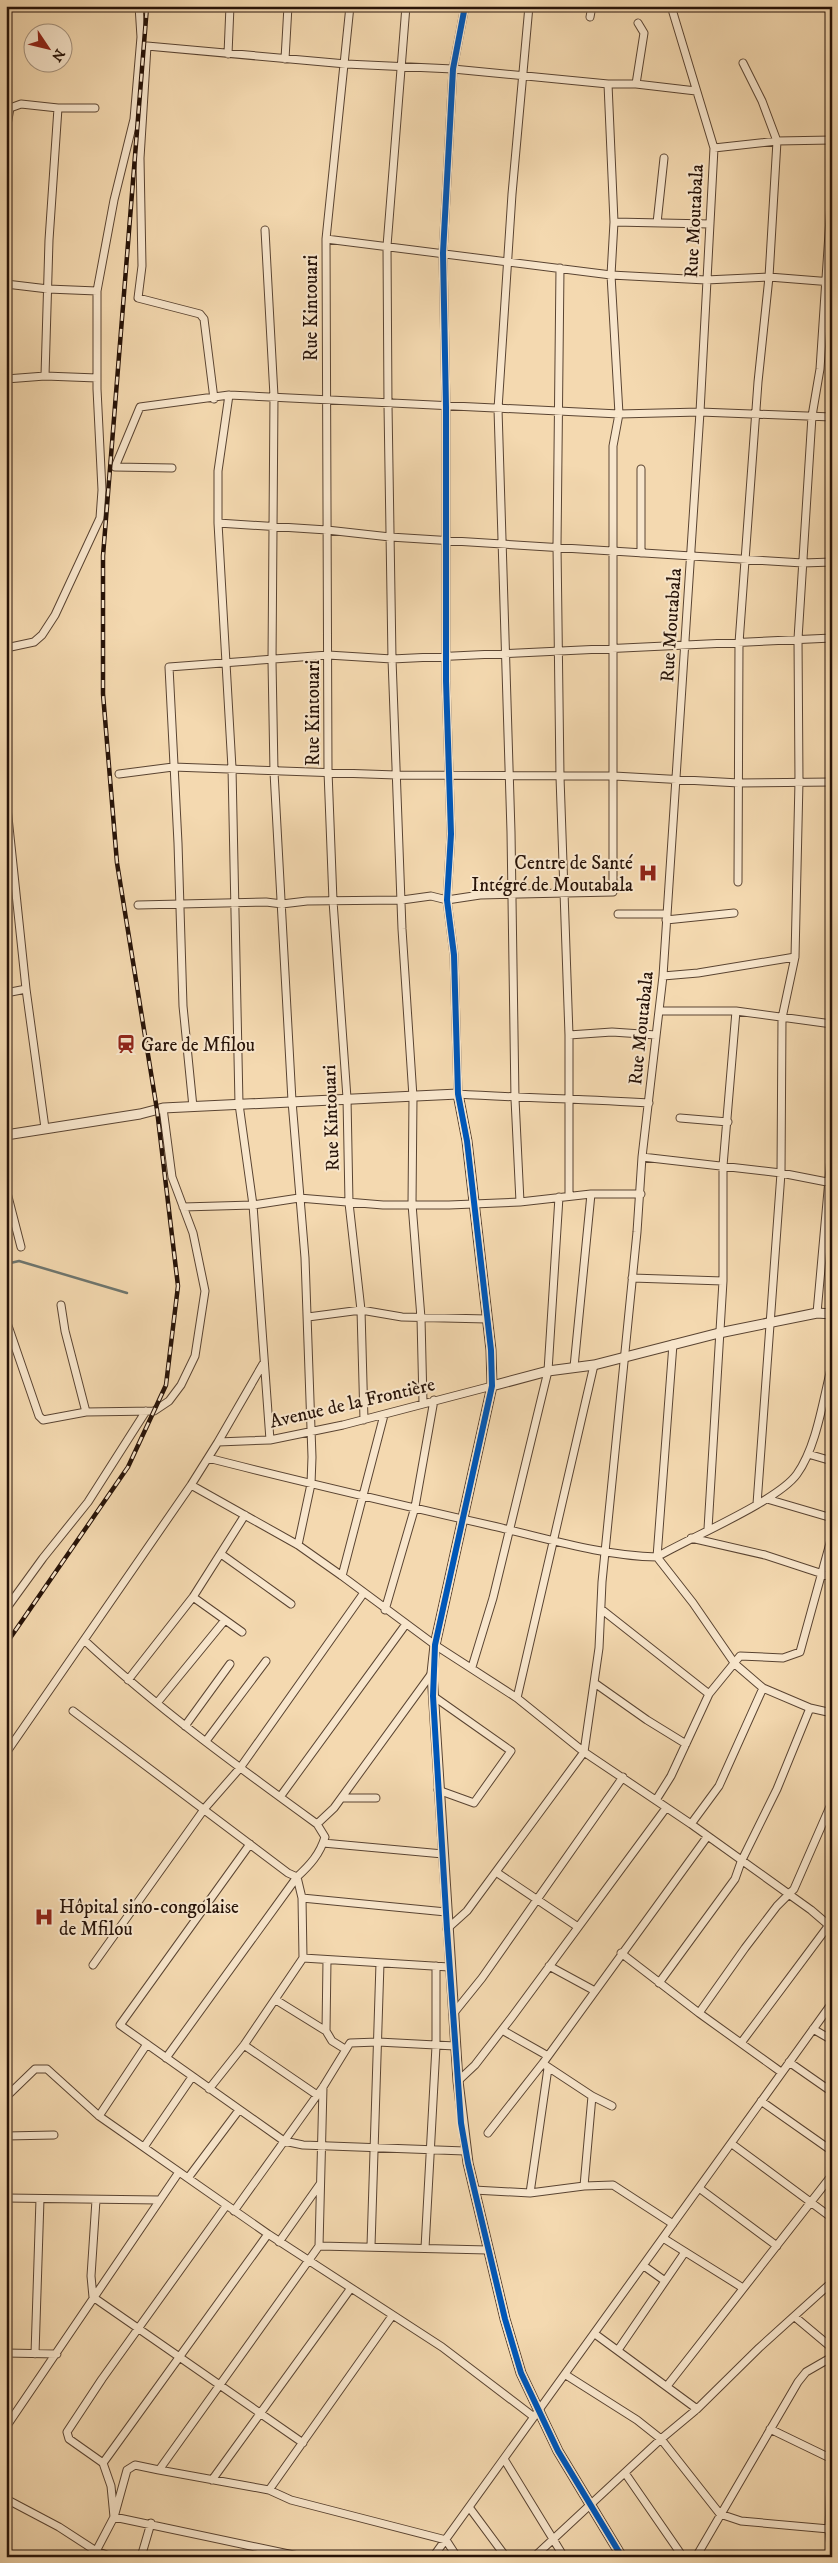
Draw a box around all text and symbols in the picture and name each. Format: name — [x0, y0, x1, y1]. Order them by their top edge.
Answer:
north arrow — [22, 22, 72, 72]
text: N — [47, 45, 69, 65]
street label: Rue Moutabala — [680, 163, 709, 279]
street label: Rue Kintouari — [300, 255, 323, 361]
street label: Rue Moutabala — [656, 567, 687, 683]
street label: Rue Kintouari — [302, 660, 325, 766]
place label: Centre de Santé Intégré de Moutabala — [471, 852, 633, 897]
hospital icon: Centre de Santé Intégré de Moutabala — [637, 862, 659, 884]
street label: Rue Moutabala — [624, 970, 659, 1086]
station icon: Gare de Mfilou — [115, 1033, 137, 1055]
place label: Gare de Mfilou — [141, 1034, 255, 1057]
street label: Rue Kintouari — [318, 1064, 345, 1172]
street label: Avenue de la Frontière — [268, 1373, 437, 1434]
place label: Hôpital sino-congolaise de Mfilou — [59, 1896, 239, 1941]
hospital icon: Hôpital sino-congolaise de Mfilou — [33, 1906, 55, 1928]

